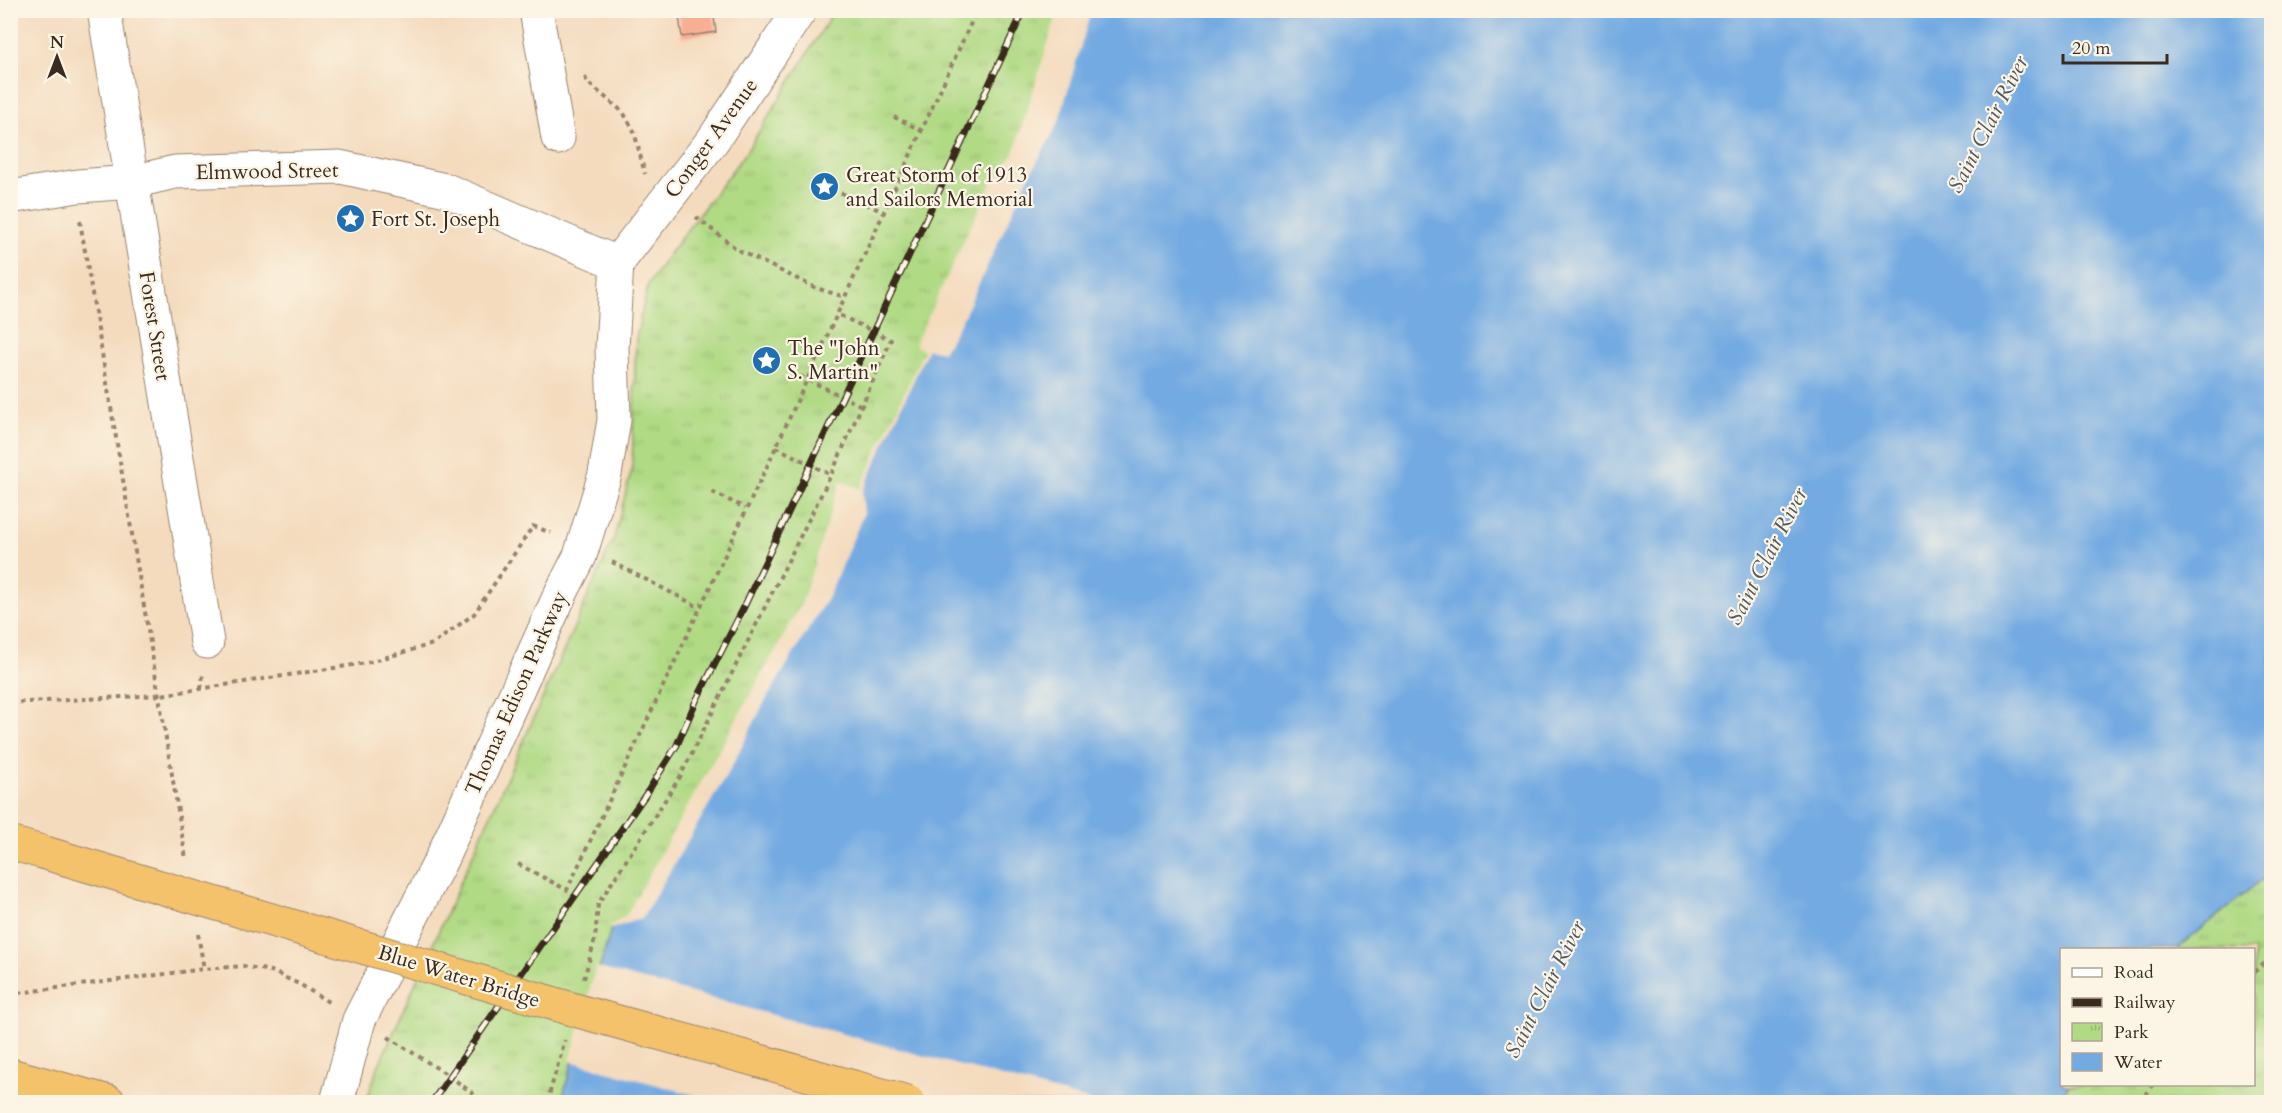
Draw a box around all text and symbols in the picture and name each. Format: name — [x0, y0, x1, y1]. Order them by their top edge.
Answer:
north arrow — [27, 27, 87, 87]
scale bar — [2063, 27, 2166, 65]
text: N — [50, 32, 64, 54]
text: 20 m — [2072, 36, 2111, 61]
water label: Saint Clair River — [1940, 50, 2036, 198]
street label: Conger Avenue — [658, 72, 765, 204]
street label: Elmwood Street — [195, 156, 339, 187]
place label: Great Storm of 1913 and Sailors Memorial — [846, 161, 1033, 214]
place icon: Great Storm of 1913 and Sailors Memorial — [809, 171, 841, 203]
place icon: Fort St. Joseph — [334, 203, 366, 235]
place label: Fort St. Joseph — [371, 205, 501, 234]
street label: Forest Street — [132, 269, 178, 383]
place label: The "John S. Martin" — [787, 334, 880, 387]
place icon: The "John S. Martin" — [750, 344, 782, 376]
water label: Saint Clair River — [1719, 482, 1815, 630]
street label: Thomas Edison Parkway — [458, 586, 575, 800]
water label: Saint Clair River — [1497, 915, 1593, 1063]
street label: Blue Water Bridge — [374, 938, 544, 1015]
legend — [2060, 948, 2255, 1086]
text: Road — [2114, 960, 2154, 985]
text: Railway — [2114, 990, 2176, 1015]
text: Park — [2114, 1020, 2149, 1045]
text: Water — [2113, 1050, 2163, 1075]

